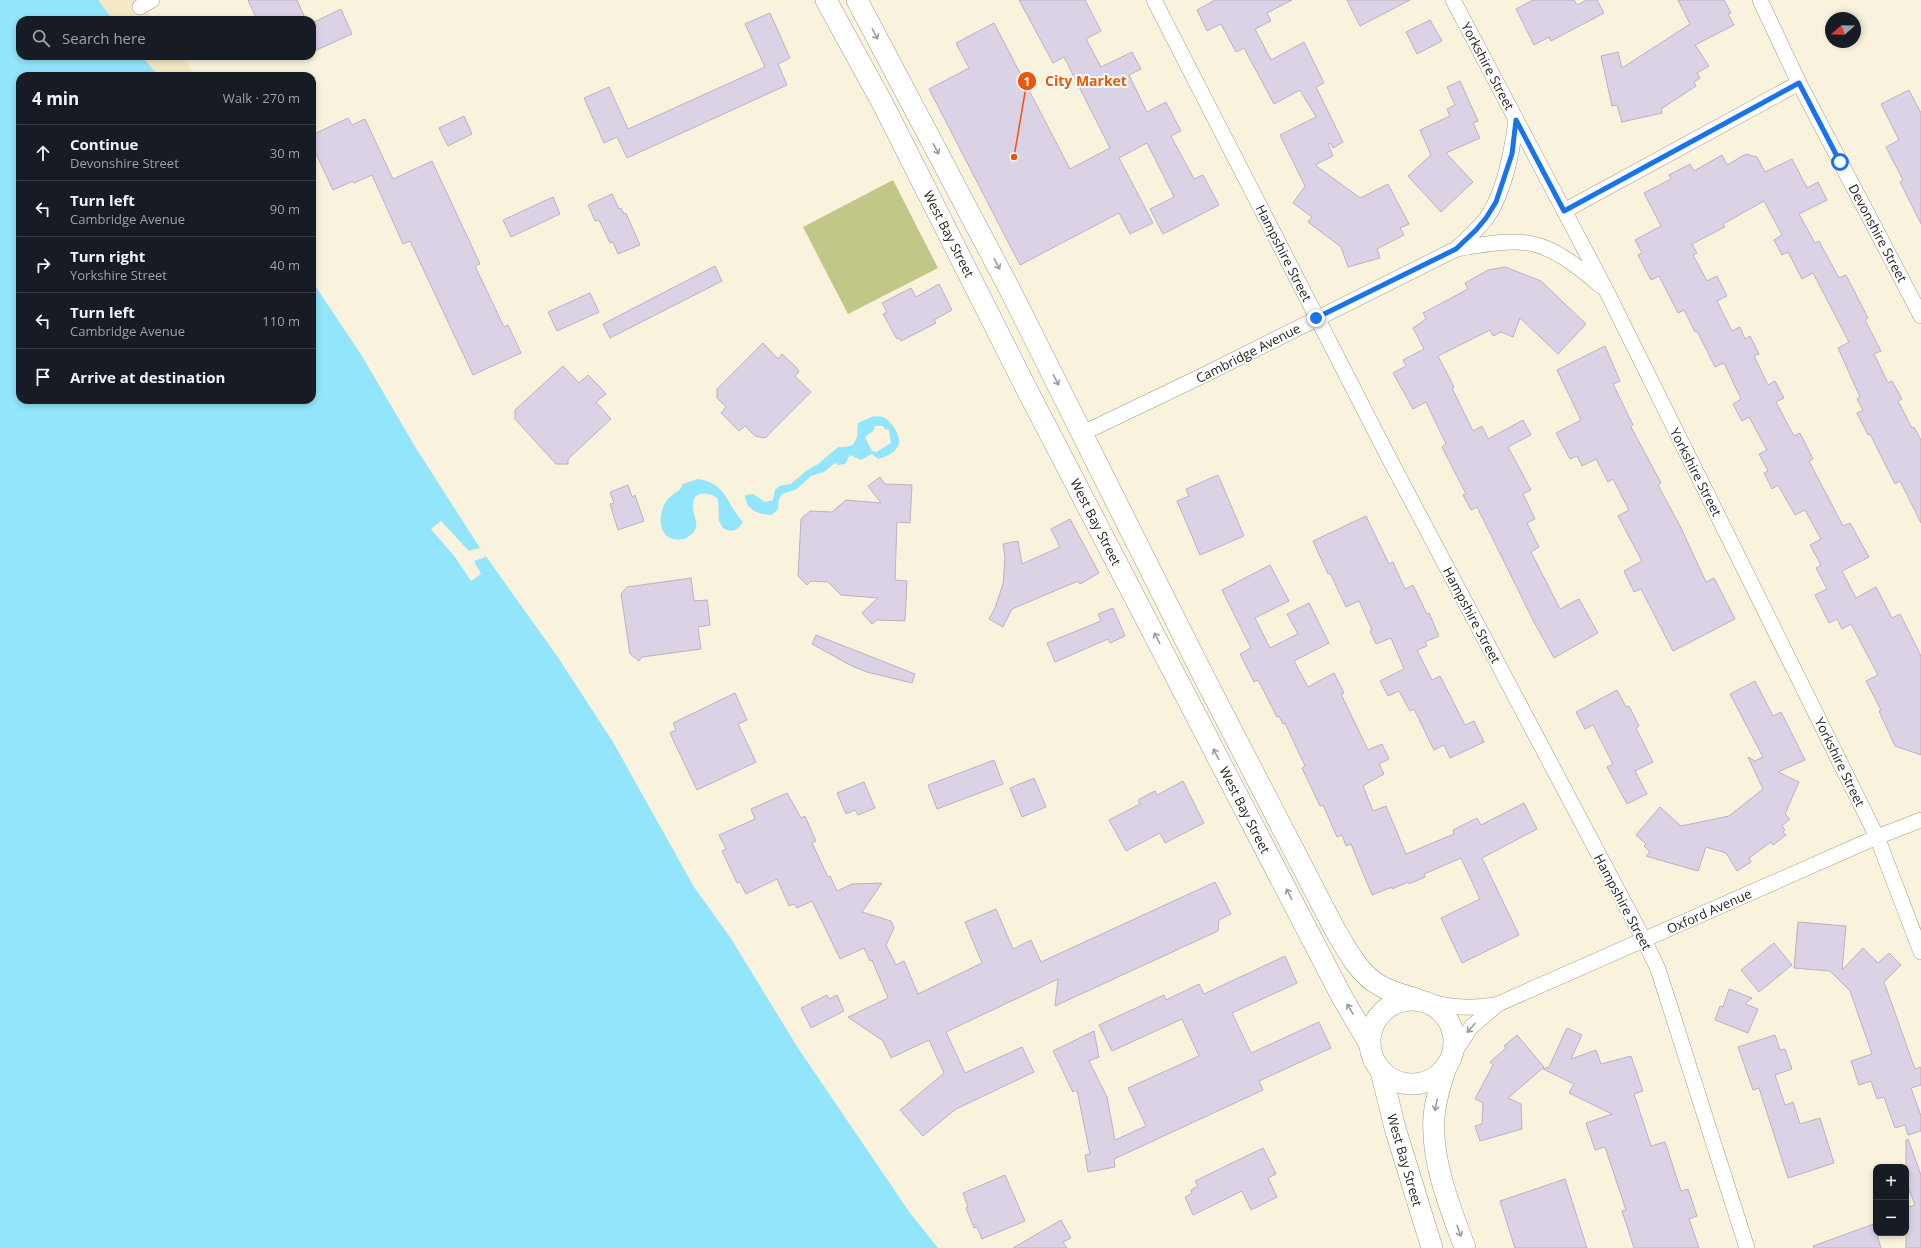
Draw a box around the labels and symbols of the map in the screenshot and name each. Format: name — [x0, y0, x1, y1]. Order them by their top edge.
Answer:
north arrow — [1825, 12, 1861, 48]
street label: Yorkshire Street — [1457, 19, 1519, 113]
one-way arrow — [872, 28, 879, 40]
callout: City Market — [1017, 68, 1135, 94]
text: City Market — [1045, 71, 1127, 90]
text: 1 — [1024, 73, 1030, 90]
one-way arrow — [933, 143, 940, 155]
route start — [1831, 153, 1849, 171]
street label: Devonshire Street — [1845, 181, 1912, 286]
street label: West Bay Street — [919, 187, 979, 281]
street label: Hampshire Street — [1252, 201, 1316, 305]
one-way arrow — [993, 258, 1001, 270]
route end — [1307, 309, 1325, 327]
street label: Cambridge Avenue — [1193, 319, 1303, 387]
one-way arrow — [1053, 374, 1060, 386]
street label: Yorkshire Street — [1666, 425, 1726, 520]
street label: West Bay Street — [1066, 475, 1126, 569]
street label: Hampshire Street — [1439, 564, 1505, 667]
one-way arrow — [1152, 633, 1160, 645]
street label: Yorkshire Street — [1811, 714, 1870, 810]
one-way arrow — [1212, 748, 1220, 760]
street label: West Bay Street — [1215, 763, 1275, 857]
street label: Hampshire Street — [1590, 851, 1656, 954]
street label: Oxford Avenue — [1664, 884, 1754, 938]
one-way arrow — [1285, 888, 1292, 900]
one-way arrow — [1345, 1003, 1353, 1015]
one-way arrow — [1467, 1023, 1476, 1033]
one-way arrow — [1432, 1098, 1440, 1111]
street label: West Bay Street — [1383, 1112, 1427, 1209]
one-way arrow — [1455, 1225, 1463, 1237]

